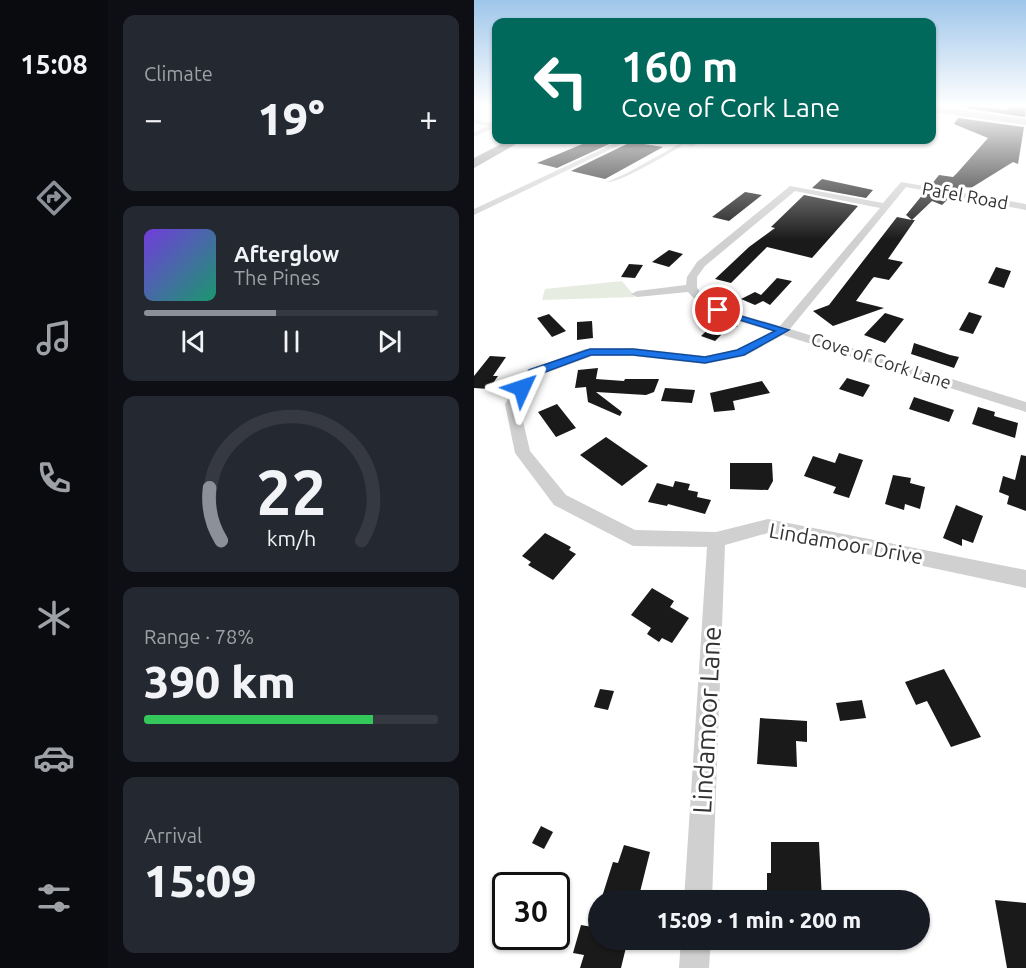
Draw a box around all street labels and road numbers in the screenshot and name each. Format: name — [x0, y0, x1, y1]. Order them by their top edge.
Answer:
street label: Pafel Road — [921, 178, 1010, 212]
street label: Cove of Cork Lane — [809, 328, 954, 392]
street label: Lindamoor Drive — [767, 518, 925, 568]
street label: Lindamoor Lane — [687, 626, 726, 814]

